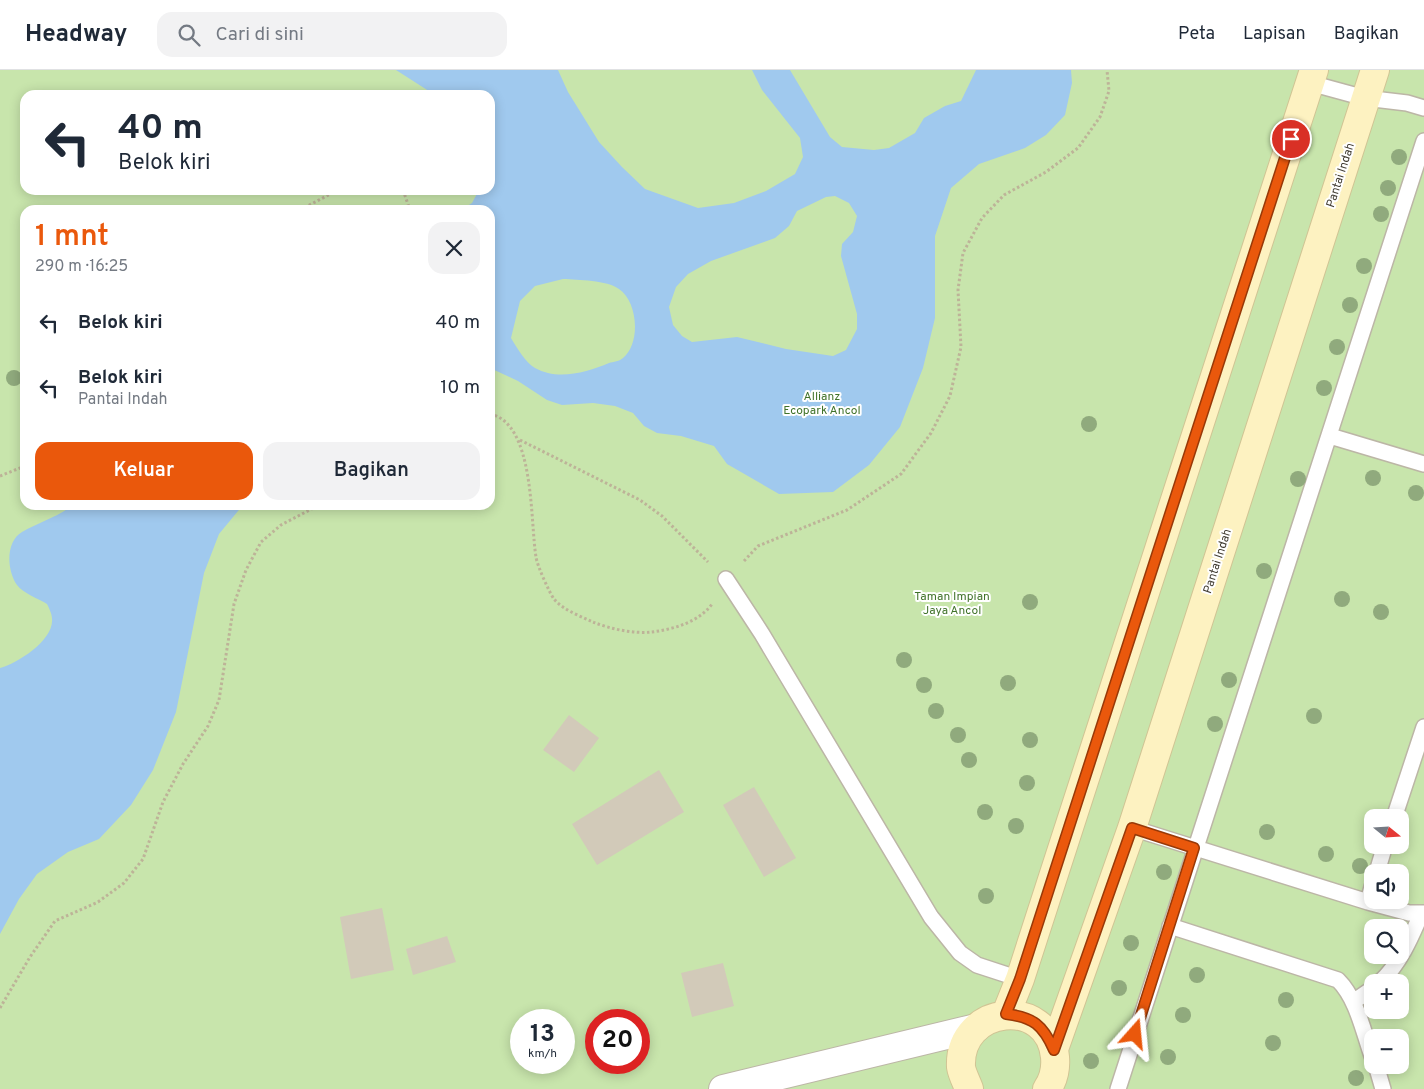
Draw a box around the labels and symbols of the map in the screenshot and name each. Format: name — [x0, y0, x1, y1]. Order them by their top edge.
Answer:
pin — [1270, 118, 1312, 160]
street label: Pantai Indah — [1323, 141, 1359, 210]
park label: Allianz Ecopark Ancol — [783, 389, 861, 419]
street label: Pantai Indah — [1200, 527, 1236, 596]
park label: Taman Impian Jaya Ancol — [914, 589, 990, 619]
north arrow — [1364, 809, 1409, 854]
position arrow — [1108, 1007, 1160, 1059]
speed limit sign: 20 — [585, 1009, 650, 1074]

